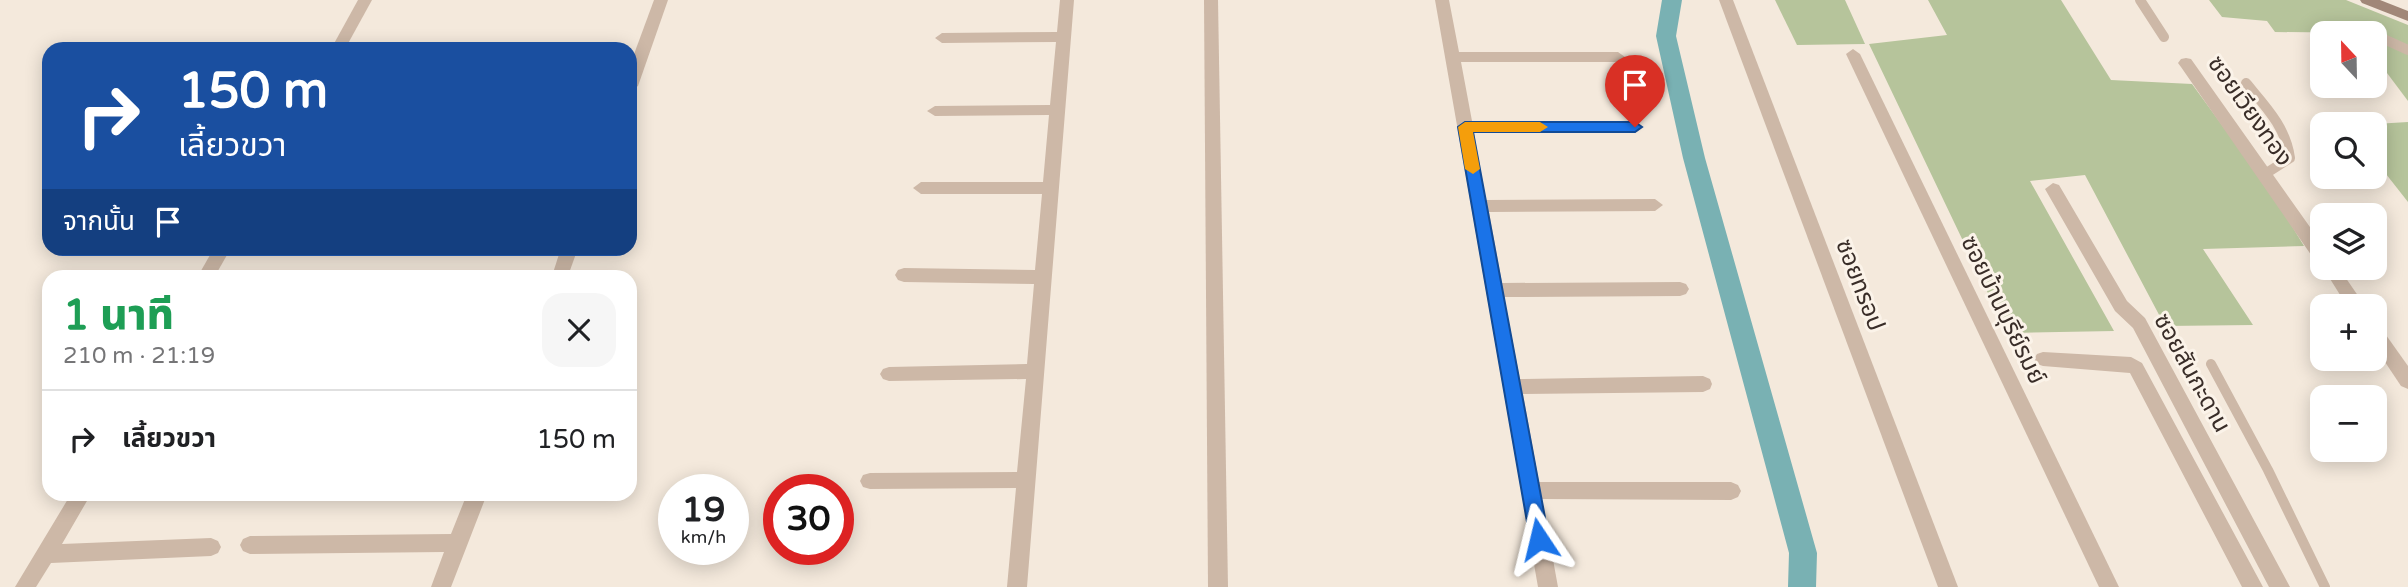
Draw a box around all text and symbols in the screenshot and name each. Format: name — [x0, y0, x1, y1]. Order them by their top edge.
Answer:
north arrow — [2310, 21, 2387, 98]
map controls — [2310, 21, 2387, 462]
street label: ซอยเวียงทอง — [2201, 50, 2299, 172]
pin — [1605, 55, 1665, 127]
text: 150 m — [178, 62, 328, 121]
icon: arrive — [1616, 66, 1654, 104]
icon: right — [63, 70, 154, 161]
button: search — [2310, 112, 2387, 189]
text: เลี้ยวขวา — [178, 127, 286, 165]
icon: arrive — [149, 203, 187, 241]
button: layers — [2310, 203, 2387, 280]
text: จากนั้น — [63, 206, 135, 237]
street label: ซอยบ้านบุรีย์รมย์ — [1955, 231, 2052, 389]
street label: ซอยทรอป — [1829, 235, 1891, 335]
text: 1 นาที — [63, 290, 174, 341]
button: close — [542, 293, 616, 367]
button: + — [2310, 294, 2387, 371]
street label: ซอยสันกะดาน — [2147, 308, 2237, 438]
text: 210 m · 21:19 — [63, 342, 215, 370]
button: − — [2310, 385, 2387, 462]
icon: right — [63, 420, 101, 458]
text: เลี้ยวขวา — [122, 423, 216, 454]
text: 150 m — [536, 424, 616, 455]
speed limit sign: 30 — [763, 474, 854, 565]
text: 19 — [682, 489, 725, 531]
position arrow — [1502, 502, 1576, 576]
text: km/h — [681, 526, 726, 548]

